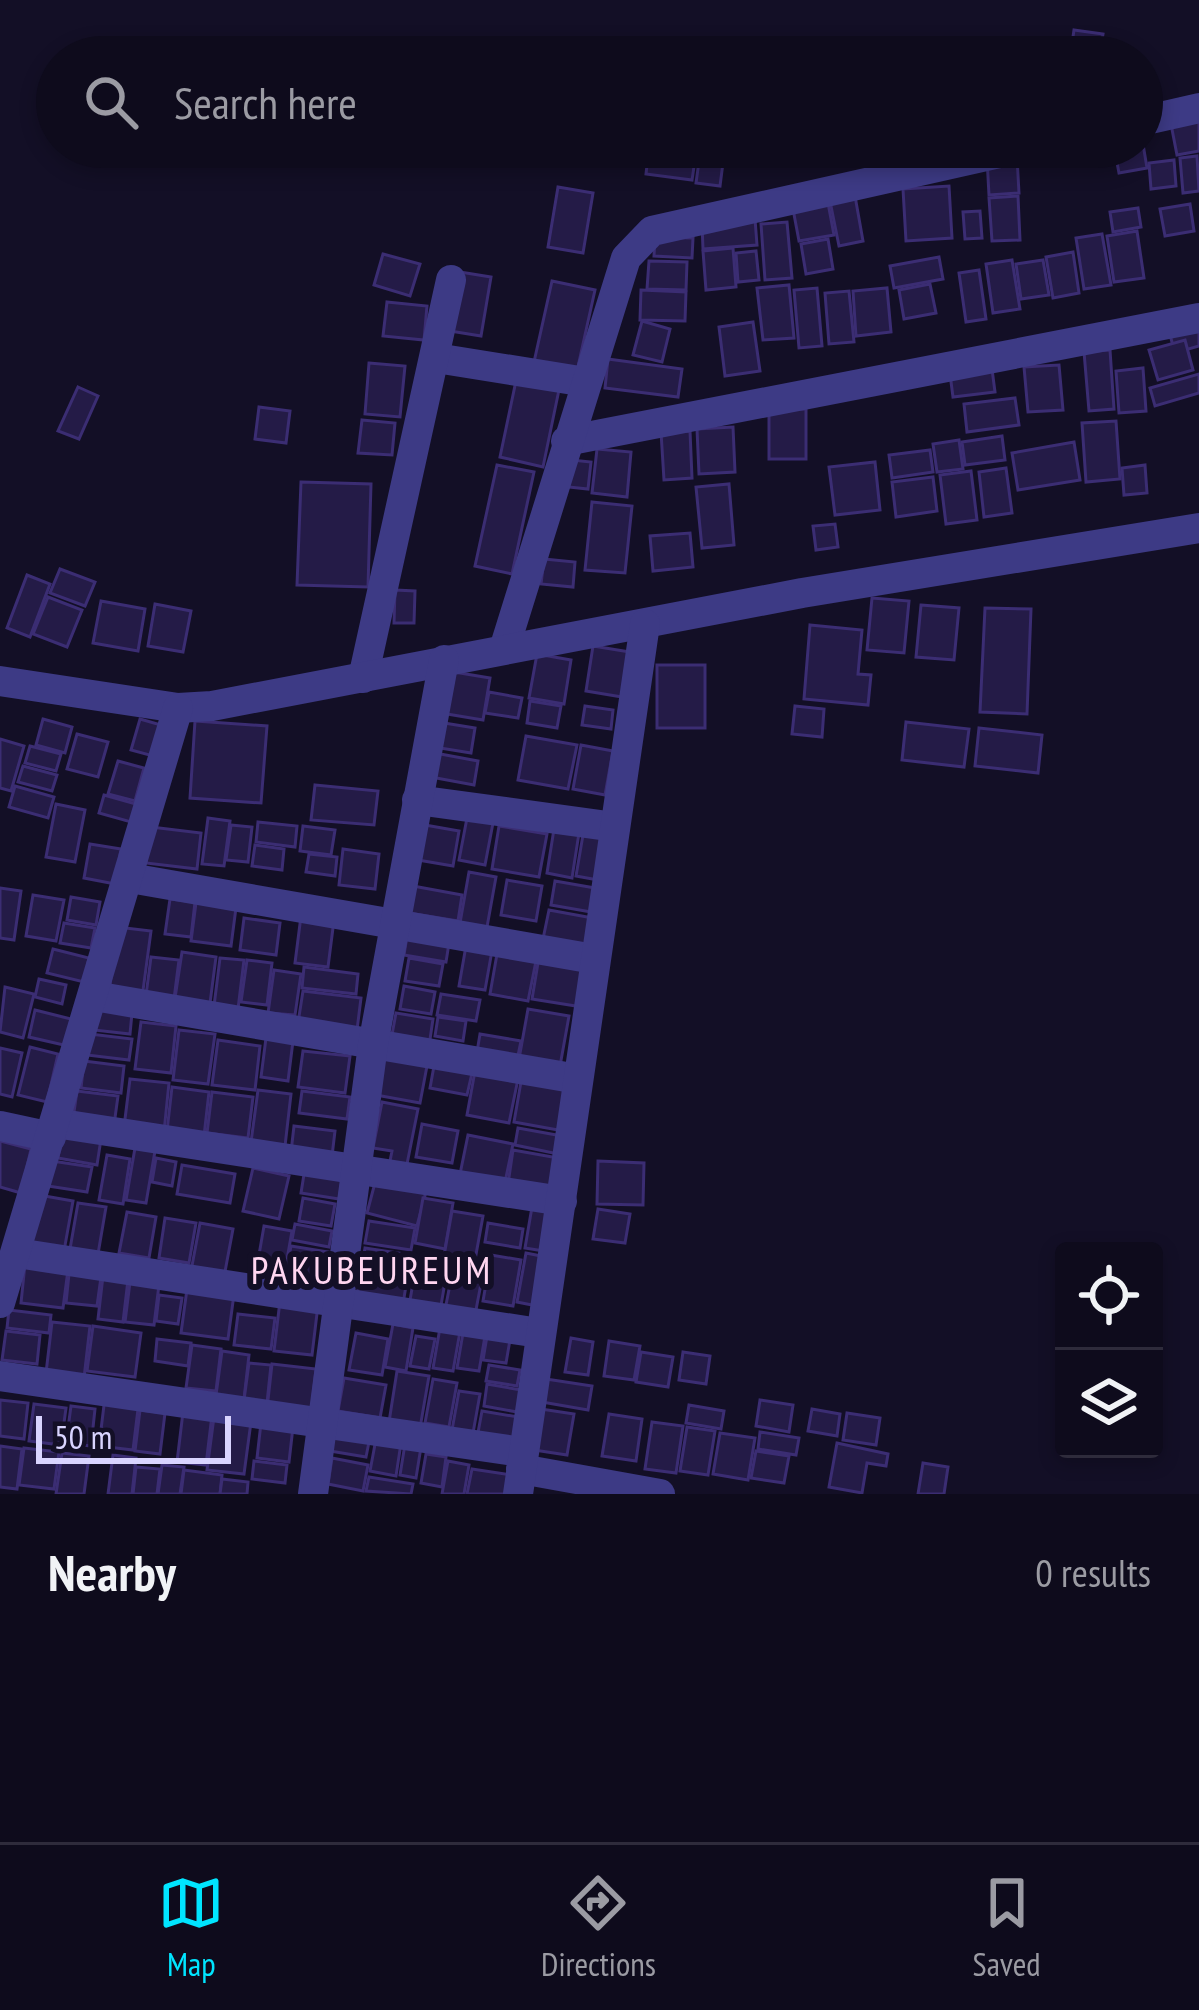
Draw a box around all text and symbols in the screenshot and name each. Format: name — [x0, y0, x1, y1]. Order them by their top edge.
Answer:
search box — [36, 36, 1163, 168]
icon: search — [78, 69, 144, 135]
text: Search here — [174, 73, 357, 131]
map controls — [1055, 1242, 1163, 1458]
button: locate — [1055, 1242, 1163, 1350]
district label: PAKUBEUREUM — [251, 1244, 493, 1295]
button: layers — [1055, 1350, 1163, 1458]
scale bar — [36, 1410, 231, 1463]
text: 50 m — [54, 1415, 112, 1458]
text: Nearby — [48, 1539, 176, 1605]
text: 0 results — [1035, 1547, 1151, 1598]
tab: Map — [158, 1870, 224, 1985]
tab: Directions — [541, 1870, 656, 1985]
tab: Saved — [973, 1870, 1041, 1985]

